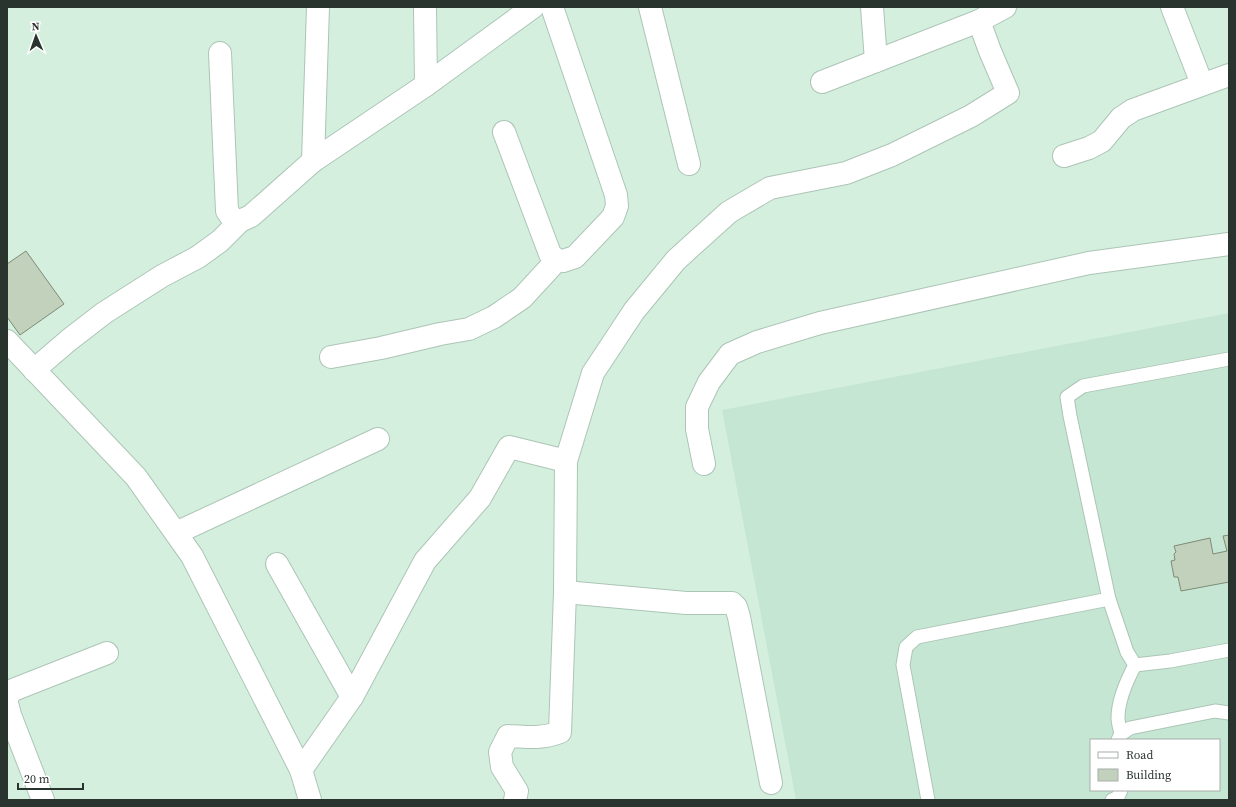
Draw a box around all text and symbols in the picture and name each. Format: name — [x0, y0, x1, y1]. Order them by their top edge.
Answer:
north arrow — [16, 16, 56, 56]
text: N — [31, 19, 40, 34]
legend — [1090, 739, 1220, 791]
text: Road — [1126, 747, 1153, 763]
scale bar — [18, 765, 83, 791]
text: Building — [1126, 767, 1171, 783]
text: 20 m — [24, 771, 50, 787]

